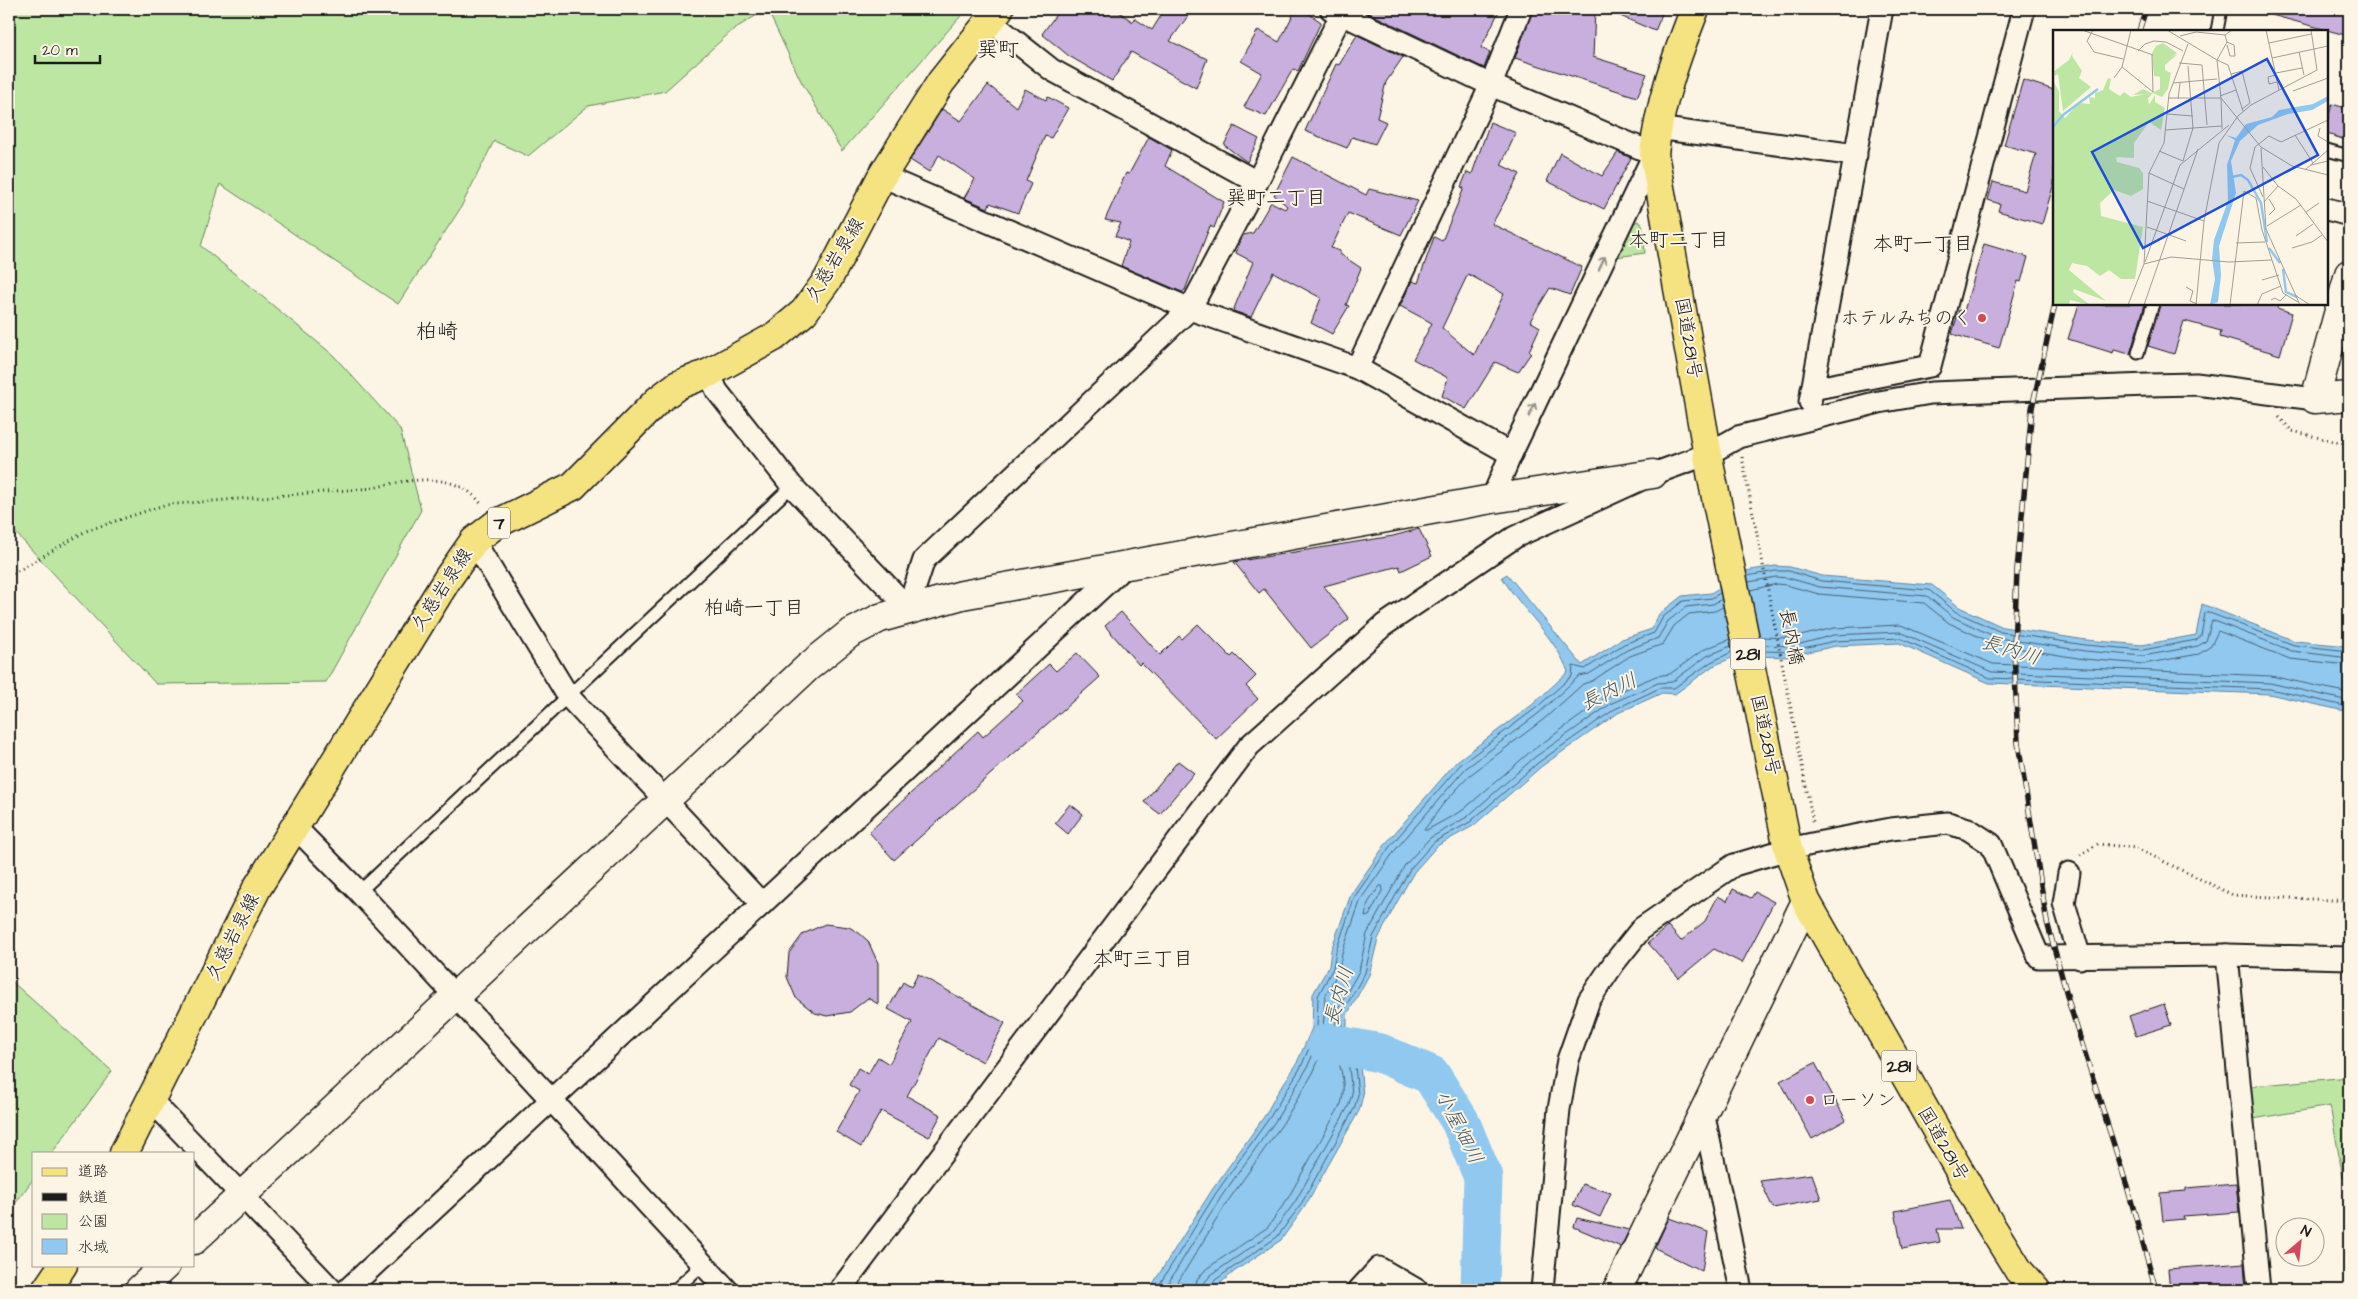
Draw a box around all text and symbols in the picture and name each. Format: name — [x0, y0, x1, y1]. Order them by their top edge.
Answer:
inset map — [2053, 30, 2328, 305]
scale bar — [35, 32, 100, 64]
district label: 巽町 — [977, 35, 1019, 64]
text: 20 m — [42, 40, 78, 61]
district label: 巽町二丁目 — [1226, 184, 1326, 212]
street label: 久慈岩泉線 — [799, 212, 871, 308]
district label: 本町二丁目 — [1629, 226, 1729, 254]
district label: 本町一丁目 — [1873, 230, 1973, 258]
one-way arrow — [1598, 256, 1607, 271]
street label: 国道281号 — [1668, 295, 1708, 381]
place label: ホテルみちのく — [1841, 305, 1972, 332]
marker: ホテルみちのく — [1976, 312, 1988, 324]
district label: 柏崎 — [416, 317, 458, 346]
one-way arrow — [1528, 403, 1537, 418]
road number: 7 — [488, 508, 510, 538]
street label: 久慈岩泉線 — [405, 543, 479, 637]
district label: 柏崎一丁目 — [704, 594, 804, 622]
street label: 長内橋 — [1772, 606, 1810, 668]
water label: 長内川 — [1978, 628, 2044, 672]
road number: 281 — [1730, 639, 1766, 670]
water label: 長内川 — [1576, 666, 1642, 718]
street label: 国道281号 — [1743, 692, 1787, 778]
street label: 久慈岩泉線 — [199, 889, 267, 985]
district label: 本町三丁目 — [1093, 945, 1193, 973]
water label: 長内川 — [1317, 963, 1361, 1029]
road number: 281 — [1882, 1050, 1916, 1082]
water label: 小屋畑川 — [1428, 1085, 1490, 1169]
place label: ローソン — [1820, 1087, 1896, 1114]
marker: ローソン — [1804, 1094, 1816, 1106]
street label: 国道281号 — [1911, 1101, 1975, 1187]
legend — [32, 1152, 195, 1266]
text: 道路 — [78, 1161, 108, 1182]
text: 鉄道 — [78, 1187, 108, 1208]
text: 公園 — [78, 1211, 108, 1232]
north arrow — [2276, 1216, 2326, 1266]
text: N — [2297, 1221, 2314, 1242]
text: 水域 — [78, 1237, 108, 1258]

